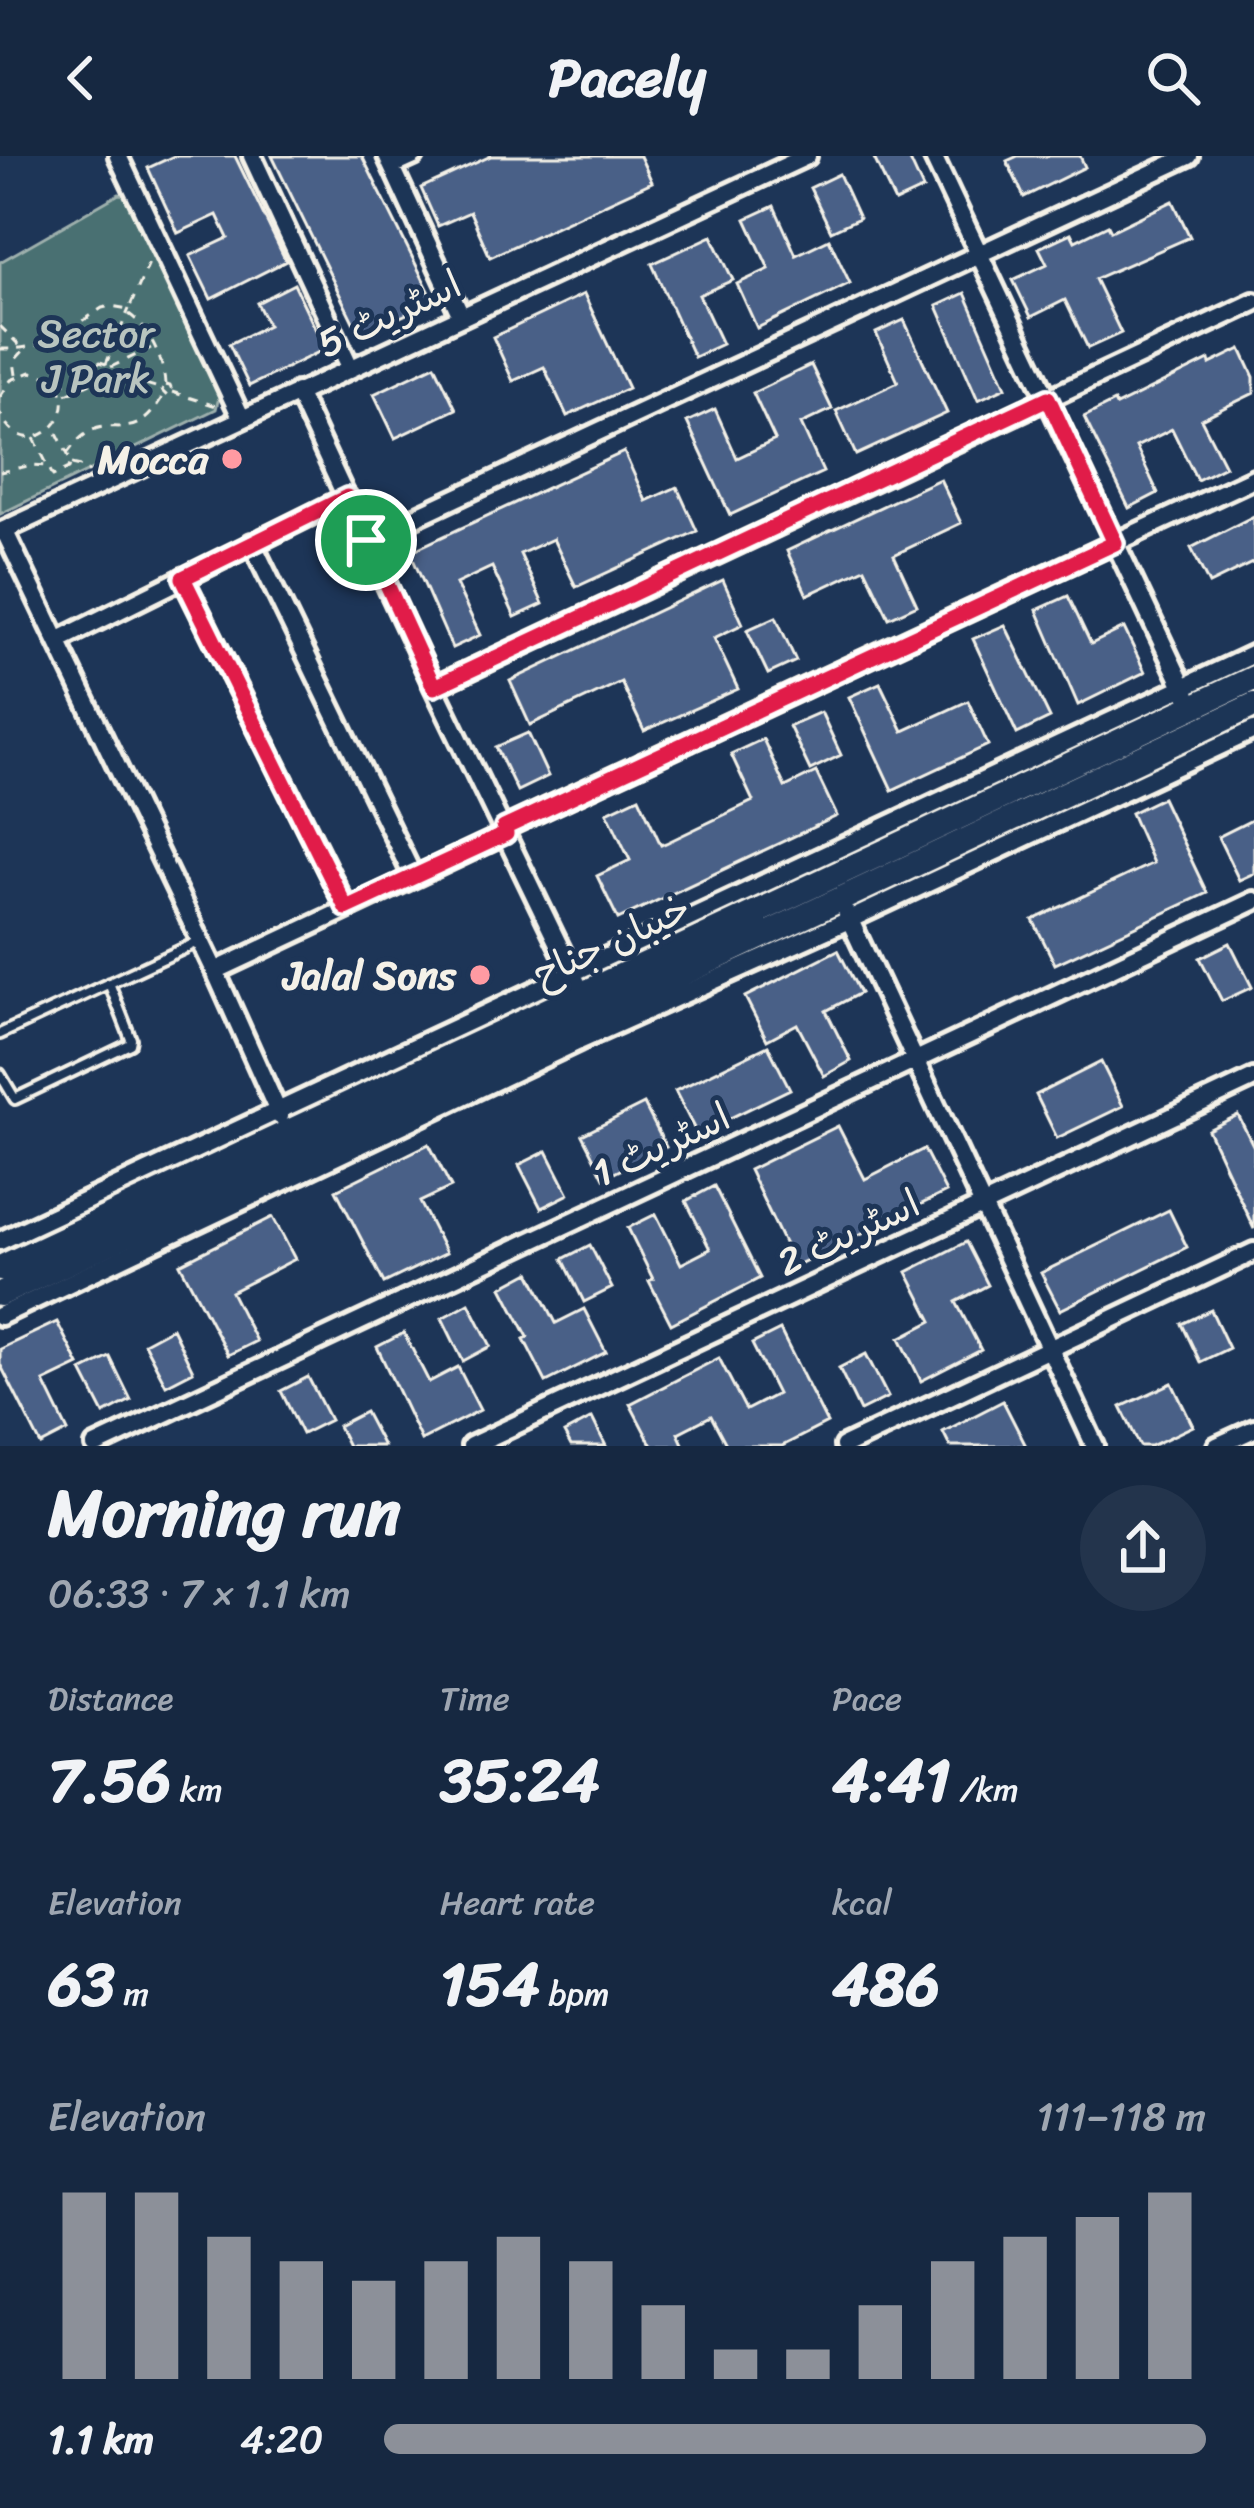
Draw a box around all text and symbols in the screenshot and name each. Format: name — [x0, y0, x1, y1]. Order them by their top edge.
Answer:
text: Pacely — [548, 30, 706, 126]
icon: back — [48, 45, 114, 111]
icon: search — [1140, 45, 1206, 111]
street label: اسٹریٹ 5 — [305, 250, 473, 377]
park label: Sector J Park — [38, 299, 156, 413]
place label: Mocca — [97, 425, 209, 494]
marker: Mocca — [219, 446, 245, 472]
pin — [315, 489, 417, 591]
icon: arrive — [333, 507, 399, 573]
street label: خیبان جناح — [520, 874, 702, 1007]
place label: Jalal Sons — [281, 941, 457, 1010]
marker: Jalal Sons — [467, 962, 493, 988]
street label: اسٹریٹ 1 — [581, 1082, 742, 1207]
street label: اسٹریٹ 2 — [765, 1169, 932, 1296]
text: Morning run — [48, 1455, 401, 1572]
button: share — [1080, 1485, 1206, 1611]
text: 06:33 · 7 × 1.1 km — [48, 1559, 350, 1628]
text: Distance — [48, 1670, 173, 1728]
text: Time — [440, 1670, 510, 1728]
text: Pace — [832, 1670, 902, 1728]
text: 7.56 — [48, 1728, 171, 1834]
text: 35:24 — [440, 1728, 600, 1834]
text: 4:41 — [832, 1728, 951, 1834]
text: km — [171, 1761, 223, 1819]
text: /km — [951, 1761, 1019, 1819]
text: Elevation — [48, 1874, 182, 1932]
text: Heart rate — [440, 1874, 595, 1932]
text: kcal — [832, 1874, 892, 1932]
text: 63 — [48, 1932, 115, 2038]
text: 154 — [440, 1932, 540, 2038]
text: 486 — [832, 1932, 940, 2038]
text: m — [115, 1965, 149, 2023]
text: bpm — [540, 1965, 609, 2023]
text: Elevation — [48, 2082, 206, 2151]
text: 111–118 m — [1037, 2082, 1206, 2151]
text: 1.1 km — [48, 2405, 154, 2474]
text: 4:20 — [240, 2405, 323, 2474]

